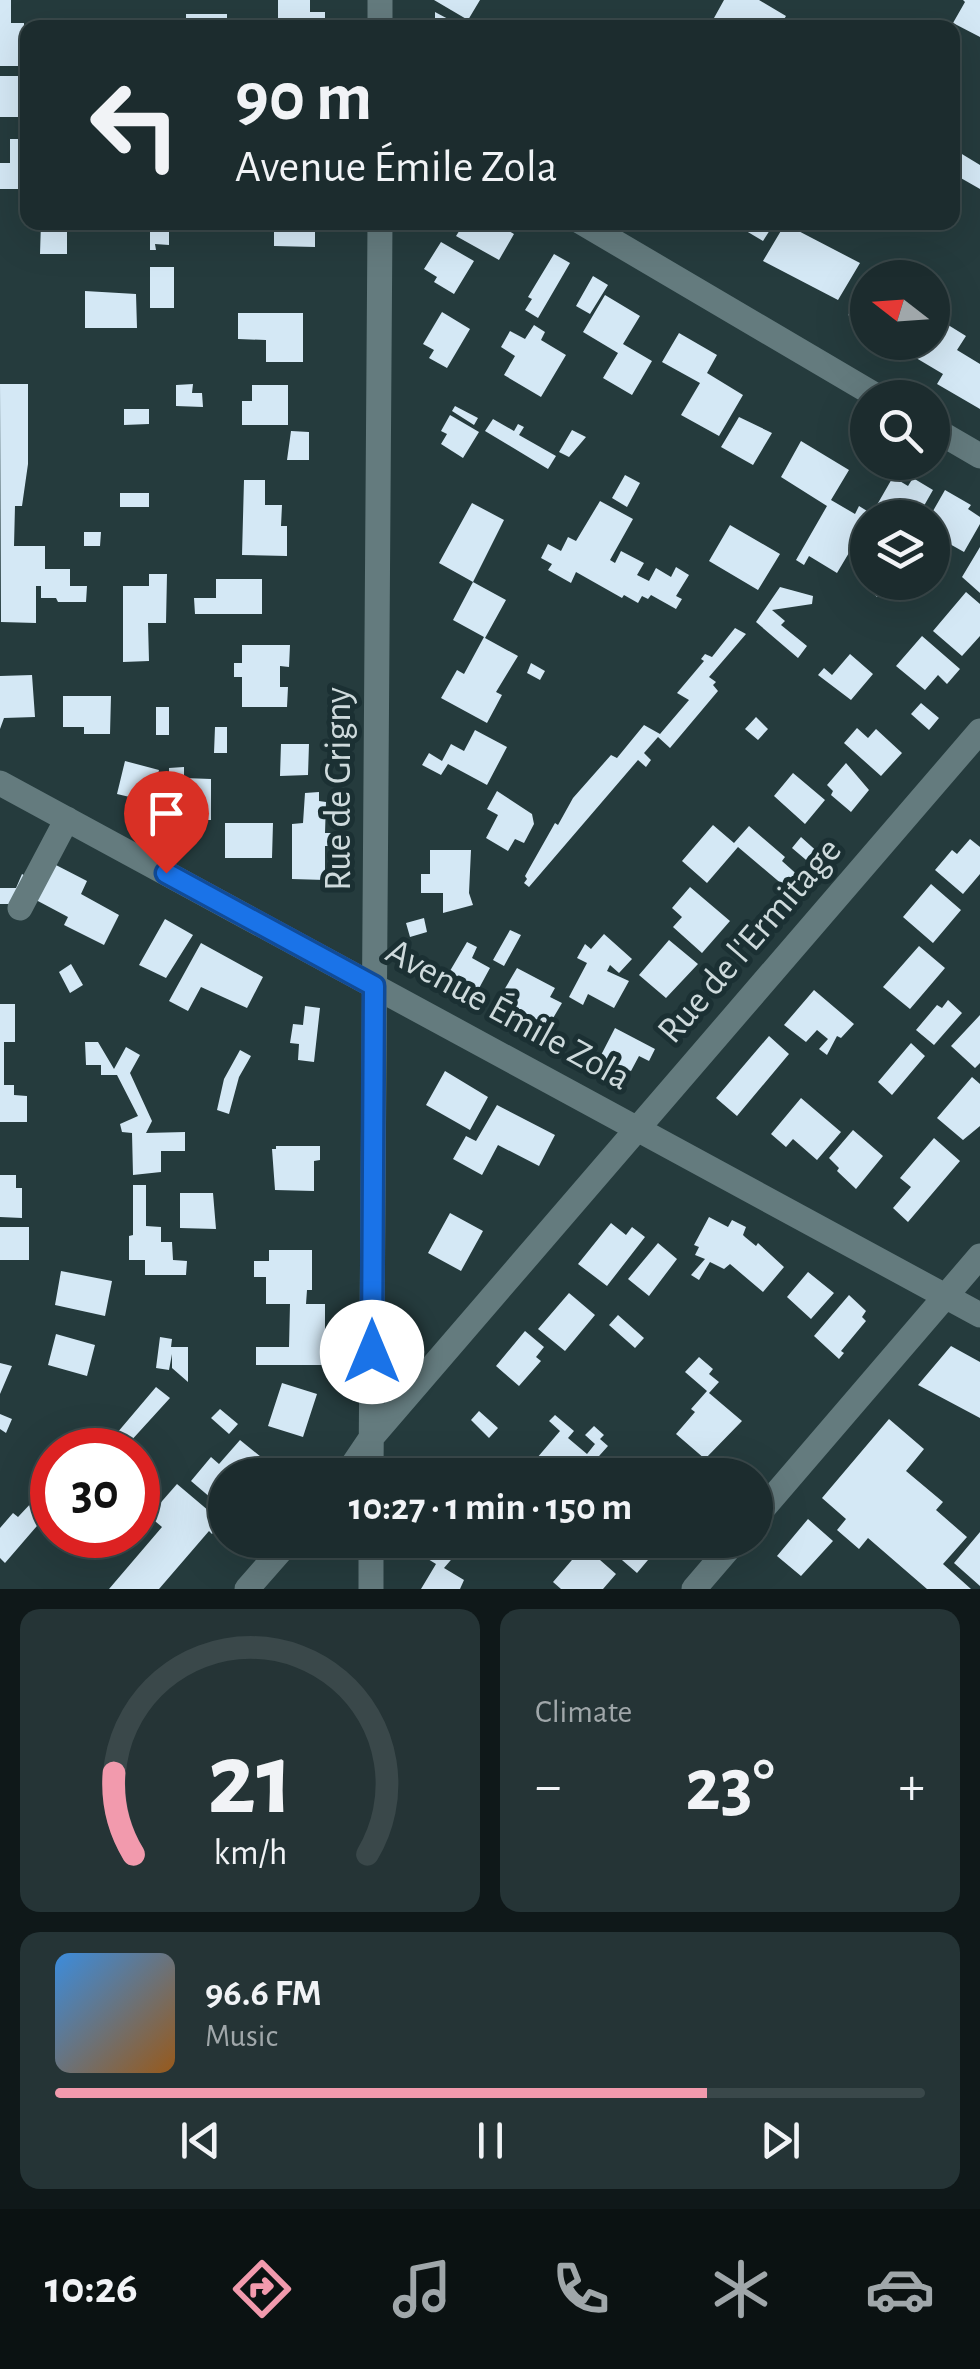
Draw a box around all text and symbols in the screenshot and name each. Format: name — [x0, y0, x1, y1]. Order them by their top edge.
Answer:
icon: left — [70, 60, 200, 190]
text: 90 m — [235, 63, 372, 133]
text: Avenue Émile Zola — [235, 145, 558, 190]
north arrow — [850, 260, 950, 360]
map controls — [850, 260, 950, 600]
button: search — [850, 380, 950, 480]
button: layers — [850, 500, 950, 600]
street label: Rue de Grigny — [320, 687, 358, 891]
pin — [124, 771, 209, 874]
icon: arrive — [139, 786, 194, 841]
street label: Rue de l'Ermitage — [651, 831, 849, 1051]
street label: Avenue Émile Zola — [380, 929, 638, 1098]
position arrow — [320, 1300, 424, 1404]
speed limit sign: 30 — [30, 1428, 160, 1558]
text: 10:27 · 1 min · 150 m — [349, 1489, 632, 1527]
text: Climate — [535, 1696, 632, 1728]
text: 21 — [207, 1729, 293, 1833]
text: 23° — [685, 1749, 775, 1824]
text: − — [535, 1759, 561, 1814]
text: + — [899, 1759, 925, 1814]
text: km/h — [213, 1835, 287, 1871]
text: 96.6 FM — [205, 1975, 322, 2013]
text: Music — [205, 2020, 278, 2052]
icon: previous — [173, 2113, 228, 2168]
icon: pause — [463, 2113, 518, 2168]
icon: next — [753, 2113, 808, 2168]
icon: directions — [227, 2254, 297, 2324]
icon: music — [387, 2254, 457, 2324]
icon: phone — [546, 2254, 616, 2324]
icon: climate — [706, 2254, 776, 2324]
icon: car — [865, 2254, 935, 2324]
text: 10:26 — [45, 2266, 138, 2311]

